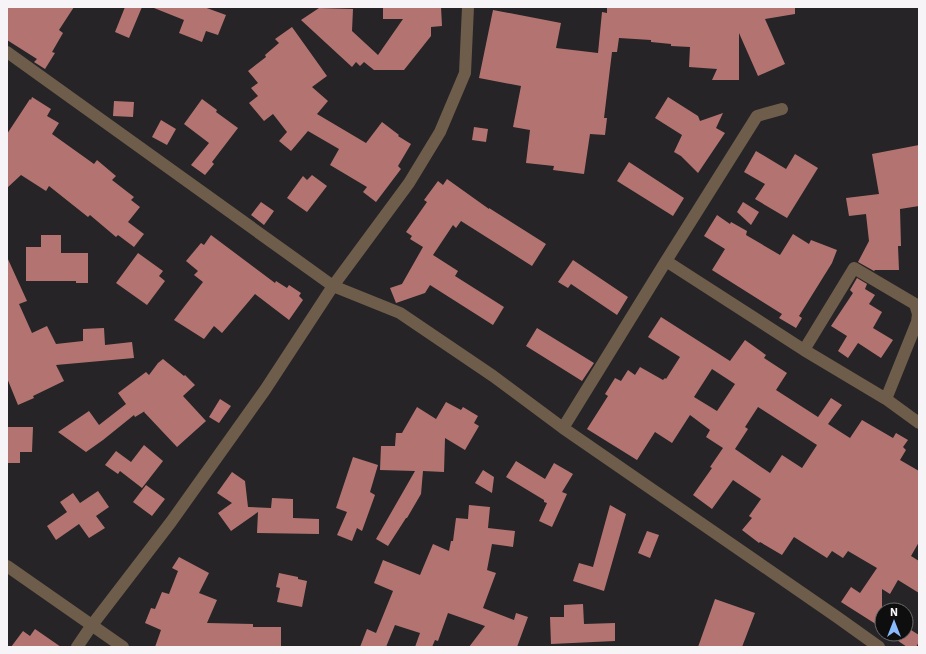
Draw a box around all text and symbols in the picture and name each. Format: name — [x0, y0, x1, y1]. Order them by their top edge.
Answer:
north arrow — [874, 602, 914, 642]
text: N — [890, 605, 898, 619]

